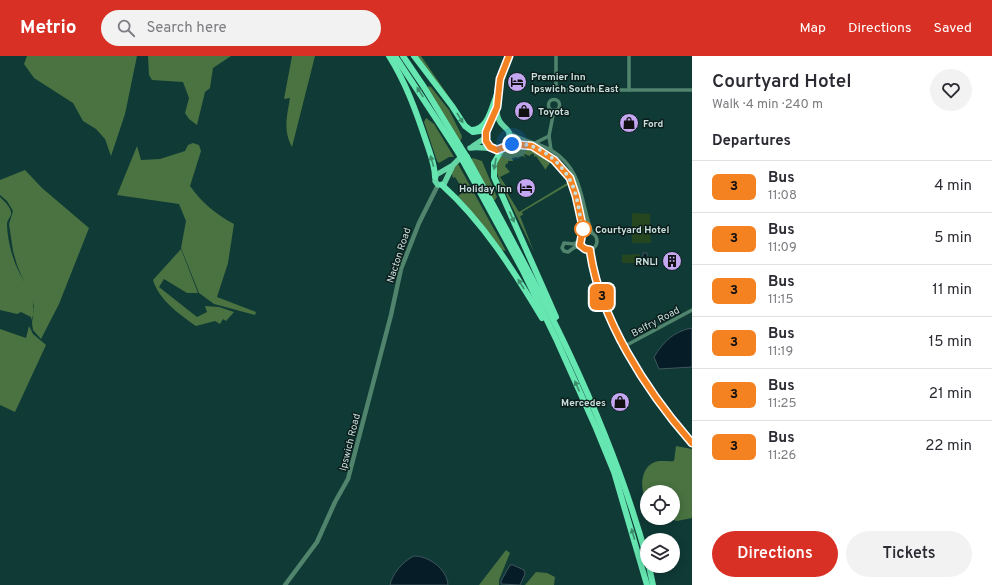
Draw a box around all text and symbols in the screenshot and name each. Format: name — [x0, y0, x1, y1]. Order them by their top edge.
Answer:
search box — [101, 10, 381, 46]
text: Metrio — [20, 16, 77, 40]
icon: search — [115, 17, 137, 39]
text: Search here — [147, 19, 227, 38]
text: Map — [800, 20, 826, 37]
text: Directions — [848, 20, 912, 37]
text: Saved — [934, 20, 972, 37]
button: heart — [930, 69, 972, 111]
text: Courtyard Hotel — [712, 70, 852, 94]
hotel icon: Premier Inn Ipswich South East — [506, 71, 528, 93]
place label: Premier Inn Ipswich South East — [531, 71, 619, 96]
one-way arrow — [416, 87, 424, 97]
text: Walk · 4 min · 240 m — [712, 97, 823, 113]
shop icon: Toyota — [513, 100, 535, 122]
place label: Toyota — [538, 106, 569, 119]
shop icon: Ford — [618, 112, 640, 134]
one-way arrow — [456, 113, 464, 123]
place label: Ford — [643, 118, 663, 131]
text: Departures — [712, 132, 791, 151]
your location — [502, 134, 522, 154]
one-way arrow — [429, 155, 435, 167]
one-way arrow — [492, 158, 498, 170]
text: Bus — [768, 169, 795, 188]
hotel icon: Holiday Inn — [515, 177, 537, 199]
text: 4 min — [934, 177, 972, 196]
text: 3 — [730, 178, 738, 195]
place label: Holiday Inn — [459, 183, 512, 196]
text: 11:08 — [768, 188, 797, 204]
one-way arrow — [509, 211, 515, 222]
marker: Courtyard Hotel — [574, 220, 592, 238]
text: Bus — [768, 221, 795, 240]
place label: Courtyard Hotel — [595, 224, 669, 237]
street label: Nacton Road — [384, 226, 414, 285]
text: 5 min — [934, 229, 972, 248]
text: 3 — [730, 230, 738, 247]
text: 11:09 — [768, 240, 797, 256]
building icon: RNLI — [661, 250, 683, 272]
place label: RNLI — [635, 256, 658, 269]
text: Bus — [768, 273, 795, 292]
one-way arrow — [518, 278, 525, 290]
text: 11 min — [932, 281, 972, 300]
text: 3 — [730, 282, 738, 299]
line badge: 3 — [589, 284, 615, 310]
text: 3 — [598, 288, 606, 305]
text: 11:15 — [768, 292, 794, 308]
street label: Belfry Road — [629, 304, 682, 340]
text: Bus — [768, 325, 795, 344]
text: 15 min — [929, 333, 972, 352]
text: 3 — [730, 334, 738, 351]
text: 11:19 — [768, 344, 793, 360]
text: Bus — [768, 377, 795, 396]
one-way arrow — [574, 380, 581, 392]
text: 21 min — [929, 385, 972, 404]
text: 3 — [730, 386, 738, 403]
shop icon: Mercedes — [609, 391, 631, 413]
text: 11:25 — [768, 396, 797, 412]
place label: Mercedes — [561, 397, 606, 410]
street label: Ipswich Road — [337, 412, 364, 472]
text: Bus — [768, 429, 795, 448]
text: 22 min — [925, 437, 972, 456]
text: 3 — [730, 438, 738, 455]
text: 11:26 — [768, 448, 796, 464]
map controls — [640, 485, 680, 573]
button: locate — [640, 485, 680, 525]
one-way arrow — [630, 528, 636, 540]
button: Directions — [712, 531, 838, 577]
button: Tickets — [846, 531, 972, 577]
button: layers — [640, 533, 680, 573]

